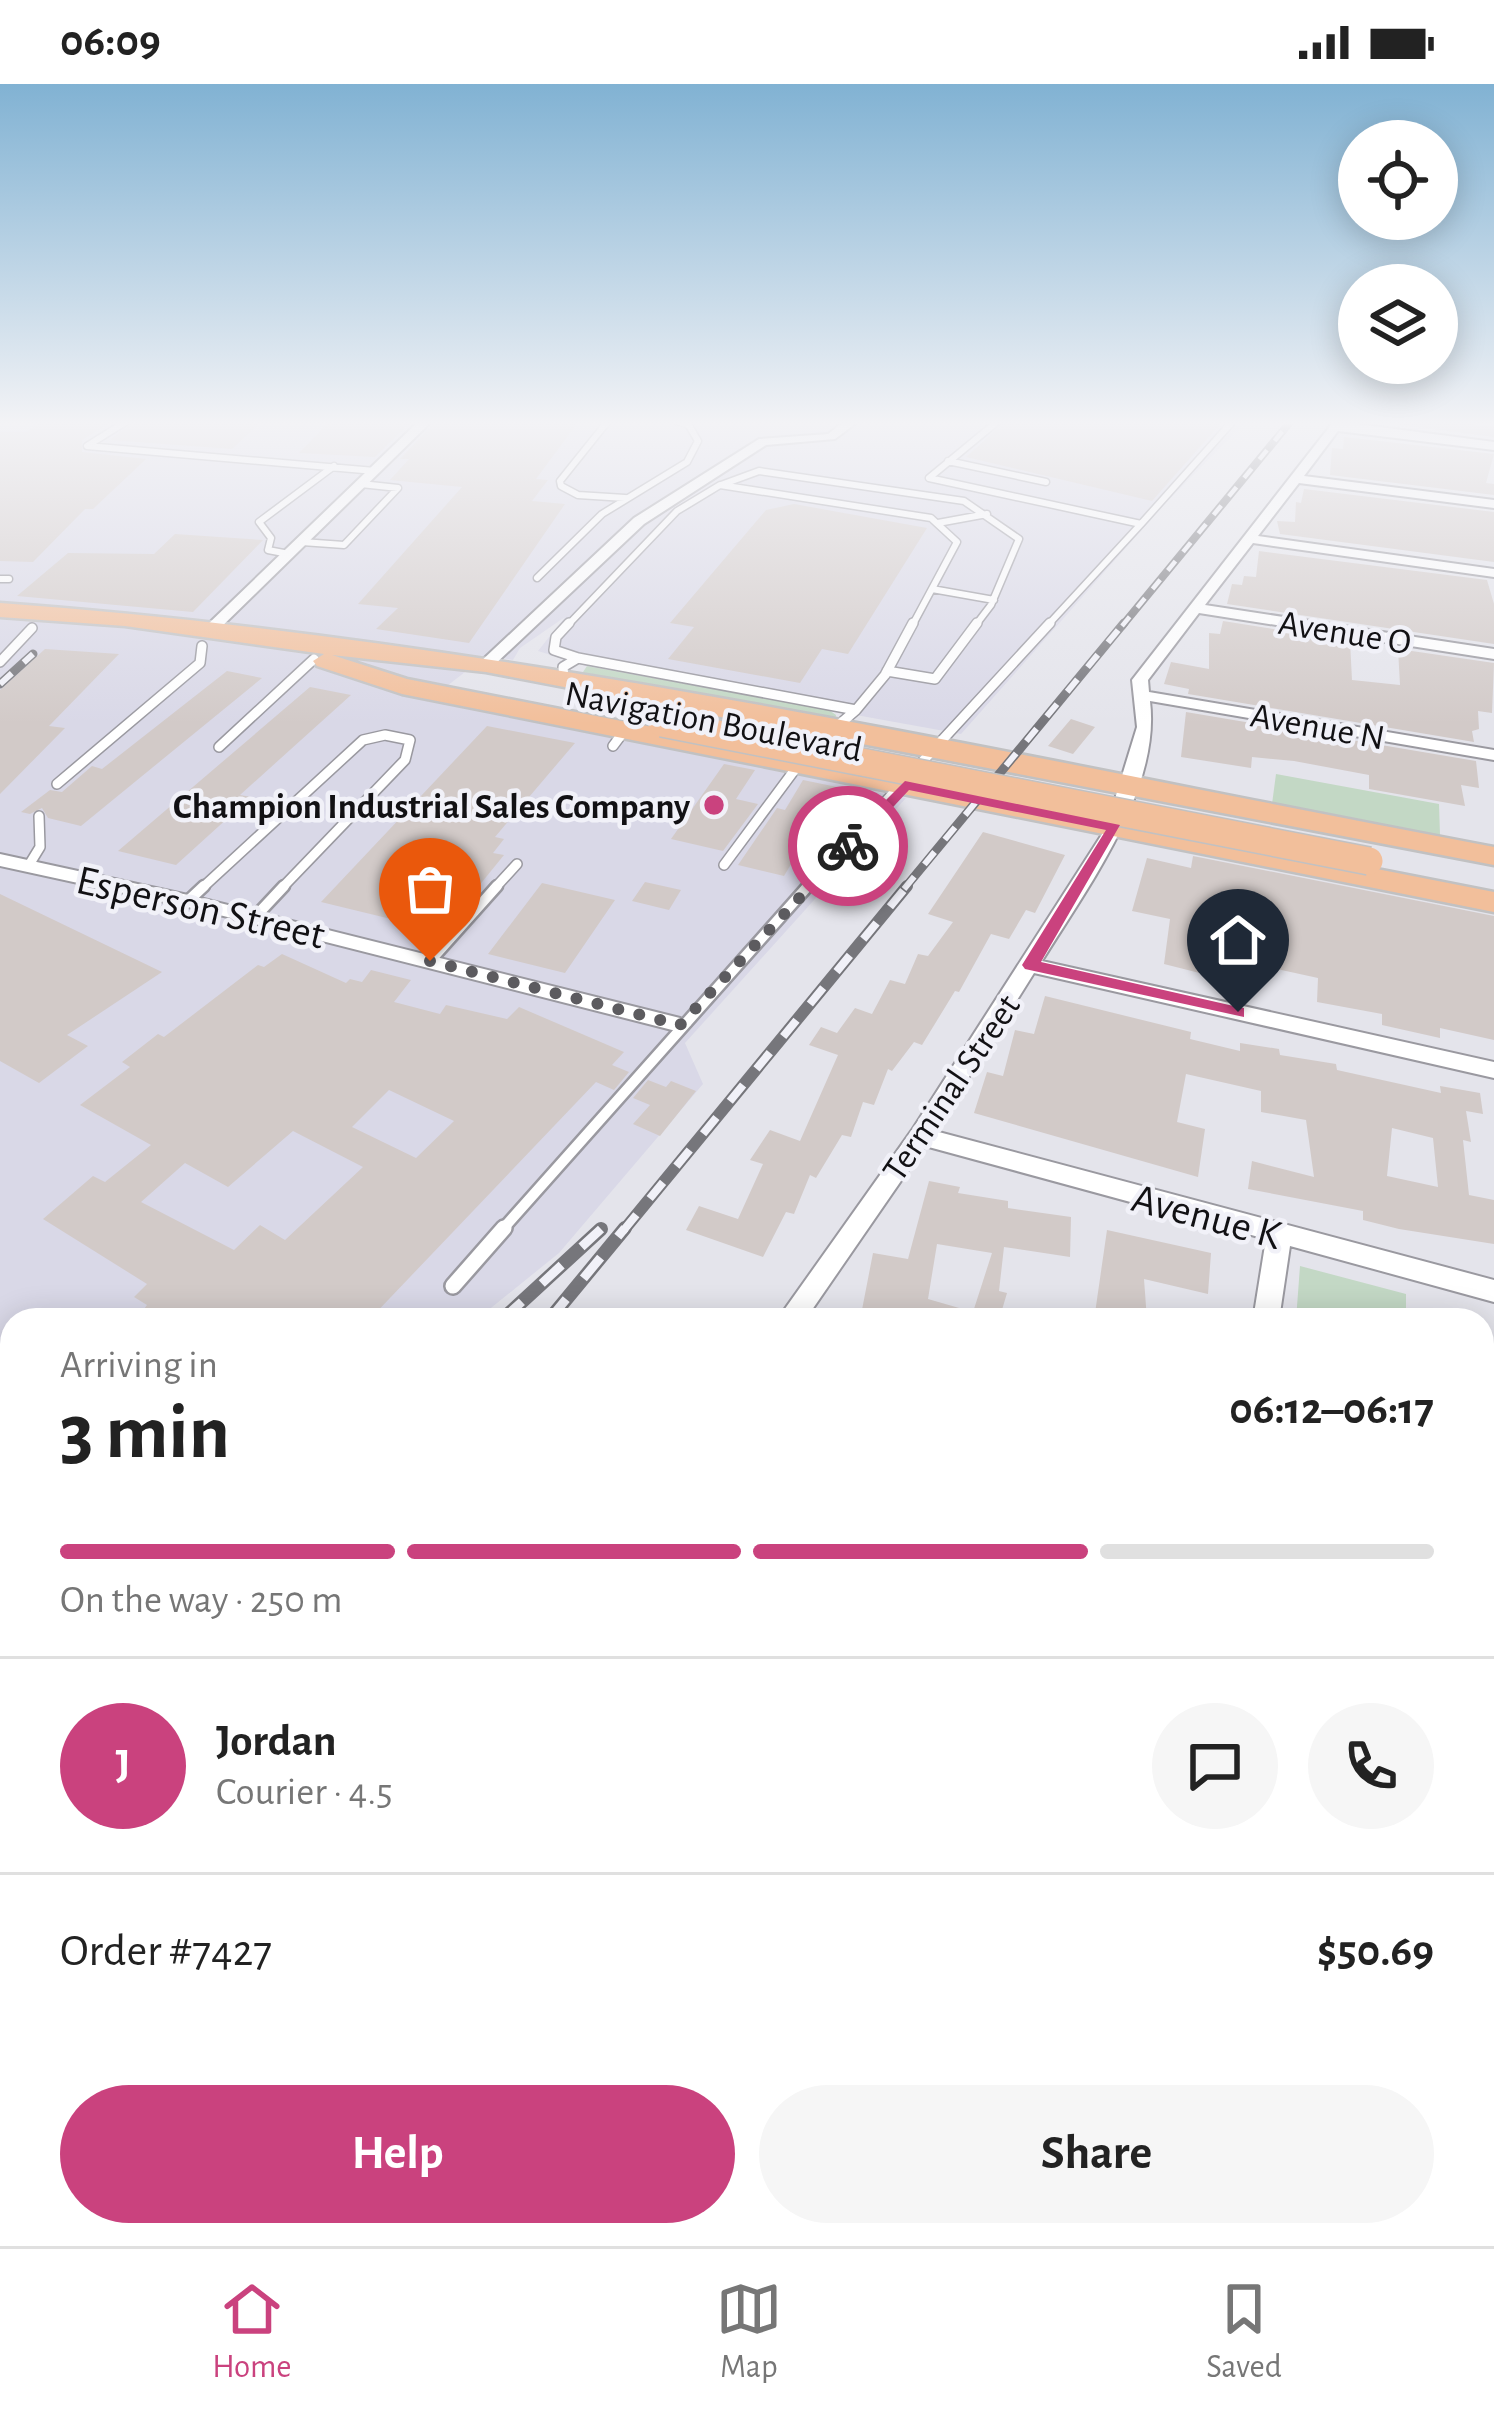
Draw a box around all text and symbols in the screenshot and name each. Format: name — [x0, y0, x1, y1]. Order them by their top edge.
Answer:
text: 06:09 — [60, 19, 161, 64]
map controls — [1338, 120, 1458, 384]
button: locate — [1338, 120, 1458, 240]
button: layers — [1338, 264, 1458, 384]
street label: Avenue O — [1276, 605, 1414, 661]
street label: Navigation Boulevard — [562, 676, 865, 768]
street label: Avenue N — [1248, 697, 1387, 756]
courier — [788, 786, 908, 906]
place label: Champion Industrial Sales Company — [173, 789, 691, 825]
marker: Champion Industrial Sales Company — [701, 792, 727, 818]
icon: bike — [815, 813, 881, 879]
pin — [379, 838, 481, 961]
icon: bag — [397, 856, 463, 922]
street label: Esperson Street — [72, 859, 329, 957]
pin — [1187, 889, 1289, 1012]
icon: home — [1205, 907, 1271, 973]
street label: Terminal Street — [876, 988, 1027, 1188]
street label: Avenue K — [1127, 1177, 1286, 1257]
text: Arriving in — [60, 1346, 218, 1385]
text: 06:12–06:17 — [1229, 1387, 1434, 1432]
text: 3 min — [60, 1395, 230, 1473]
text: On the way · 250 m — [60, 1581, 342, 1620]
button: chat — [1152, 1703, 1278, 1829]
button: phone — [1308, 1703, 1434, 1829]
text: Jordan — [216, 1719, 337, 1764]
text: J — [115, 1743, 131, 1788]
text: Courier · 4.5 — [216, 1773, 393, 1812]
text: Order #7427 — [60, 1929, 272, 1974]
text: $50.69 — [1317, 1929, 1434, 1974]
button: Help — [60, 2085, 735, 2223]
button: Share — [759, 2085, 1434, 2223]
tab: Home — [212, 2276, 292, 2388]
tab: Map — [716, 2276, 782, 2388]
tab: Saved — [1206, 2276, 1282, 2388]

